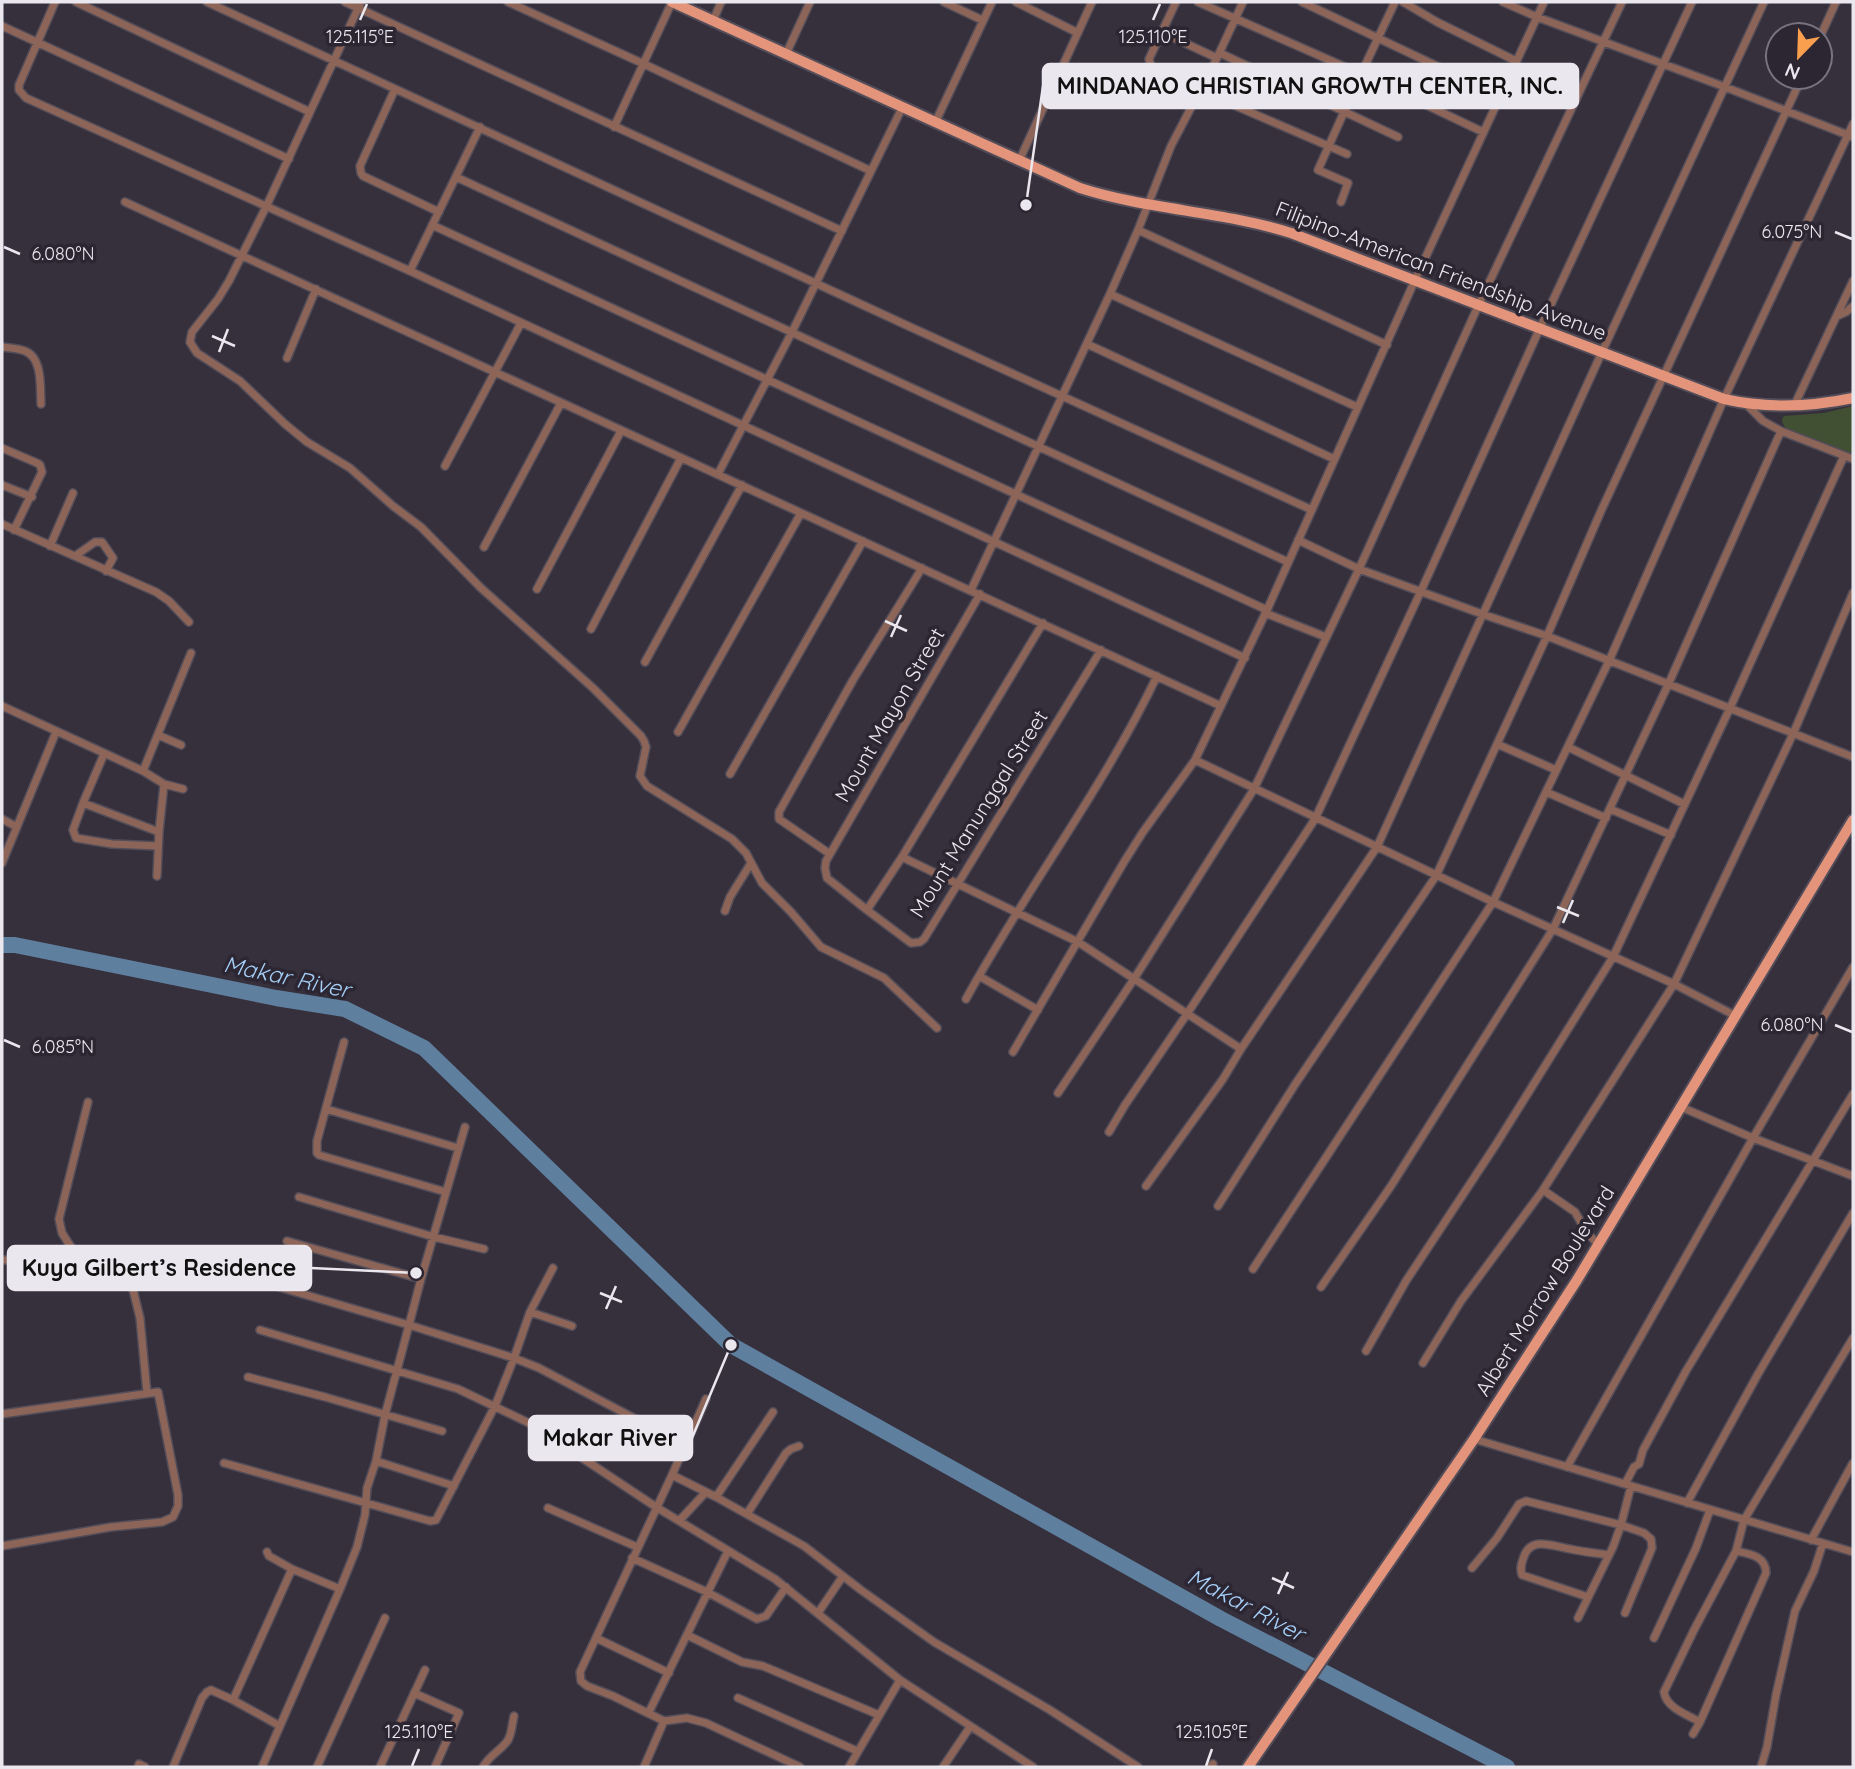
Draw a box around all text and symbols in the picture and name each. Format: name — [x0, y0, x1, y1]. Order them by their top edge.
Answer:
north arrow — [1764, 21, 1834, 91]
text: 125.115°E — [326, 25, 394, 48]
text: 125.110°E — [1119, 25, 1187, 48]
text: N — [1781, 58, 1803, 85]
callout: MINDANAO CHRISTIAN GROWTH CENTER, INC. — [1043, 64, 1578, 108]
text: MINDANAO CHRISTIAN GROWTH CENTER, INC. — [1057, 71, 1563, 100]
street label: Filipino-American Friendship Avenue — [1272, 195, 1610, 345]
text: 6.075°N — [1762, 220, 1822, 243]
text: 6.080°N — [31, 242, 95, 265]
street label: Mount Mayon Street — [829, 623, 950, 806]
street label: Mount Manunggal Street — [904, 705, 1053, 922]
water label: Makar River — [221, 949, 356, 1005]
text: 6.080°N — [1760, 1013, 1824, 1036]
text: 6.085°N — [32, 1035, 94, 1058]
street label: Albert Morrow Boulevard — [1469, 1181, 1619, 1400]
callout: Kuya Gilbert’s Residence — [8, 1246, 311, 1290]
text: Kuya Gilbert’s Residence — [22, 1253, 296, 1282]
callout: Makar River — [529, 1416, 692, 1460]
text: Makar River — [543, 1423, 677, 1452]
water label: Makar River — [1183, 1562, 1313, 1649]
text: 125.110°E — [385, 1720, 453, 1743]
text: 125.105°E — [1176, 1720, 1248, 1743]

